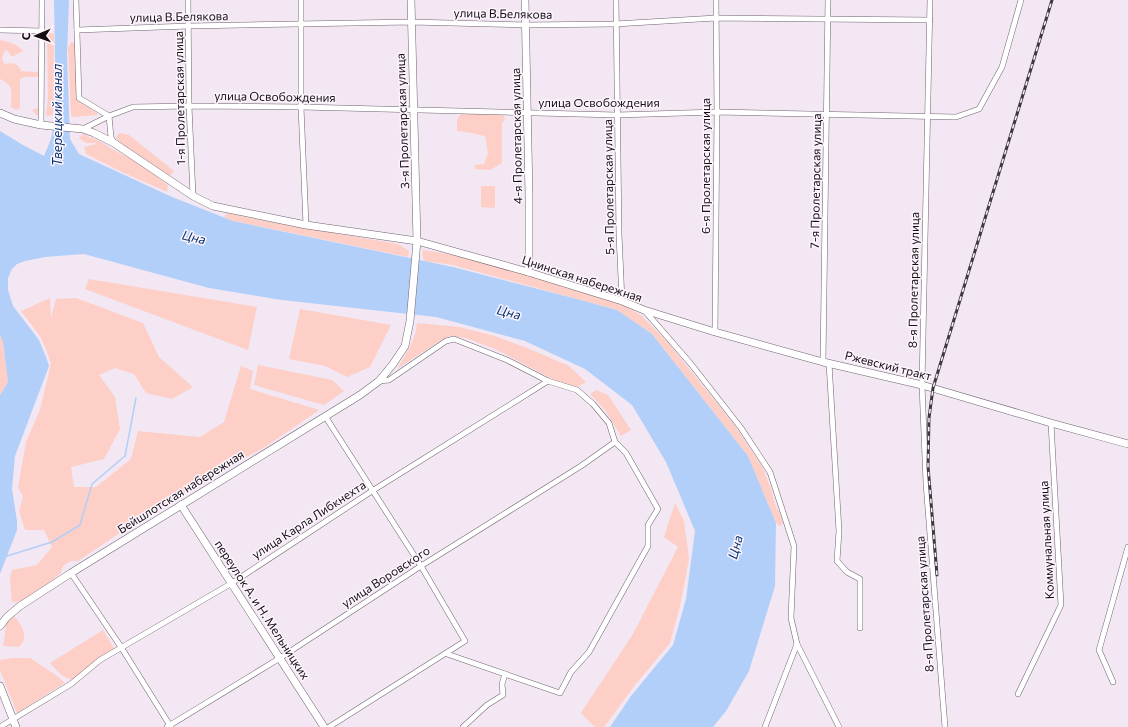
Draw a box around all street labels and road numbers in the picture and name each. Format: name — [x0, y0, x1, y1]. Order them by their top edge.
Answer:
street label: улица В.Белякова — [454, 5, 552, 21]
street label: улица В.Белякова — [130, 8, 228, 24]
street label: 1-я Пролетарская улица — [171, 31, 187, 165]
street label: 3-я Пролетарская улица — [393, 53, 411, 189]
street label: 4-я Пролетарская улица — [508, 68, 524, 204]
street label: улица Освобождения — [214, 88, 336, 104]
street label: улица Освобождения — [538, 95, 660, 109]
street label: 6-я Пролетарская улица — [698, 98, 712, 234]
street label: 7-я Пролетарская улица — [807, 113, 823, 249]
street label: 5-я Пролетарская улица — [600, 119, 616, 255]
street label: 8-я Пролетарская улица — [905, 212, 921, 348]
street label: Цнинская набережная — [520, 252, 644, 304]
street label: Ржевский тракт — [843, 347, 933, 383]
street label: Бейшлотская набережная — [115, 446, 246, 536]
street label: улица Карла Либкнехта — [249, 477, 368, 561]
street label: Коммунальная улица — [1036, 480, 1056, 600]
street label: 8-я Пролетарская улица — [912, 536, 936, 672]
street label: переулок А. и Н. Мельницких — [213, 537, 313, 682]
street label: улица Воровского — [339, 542, 432, 610]

